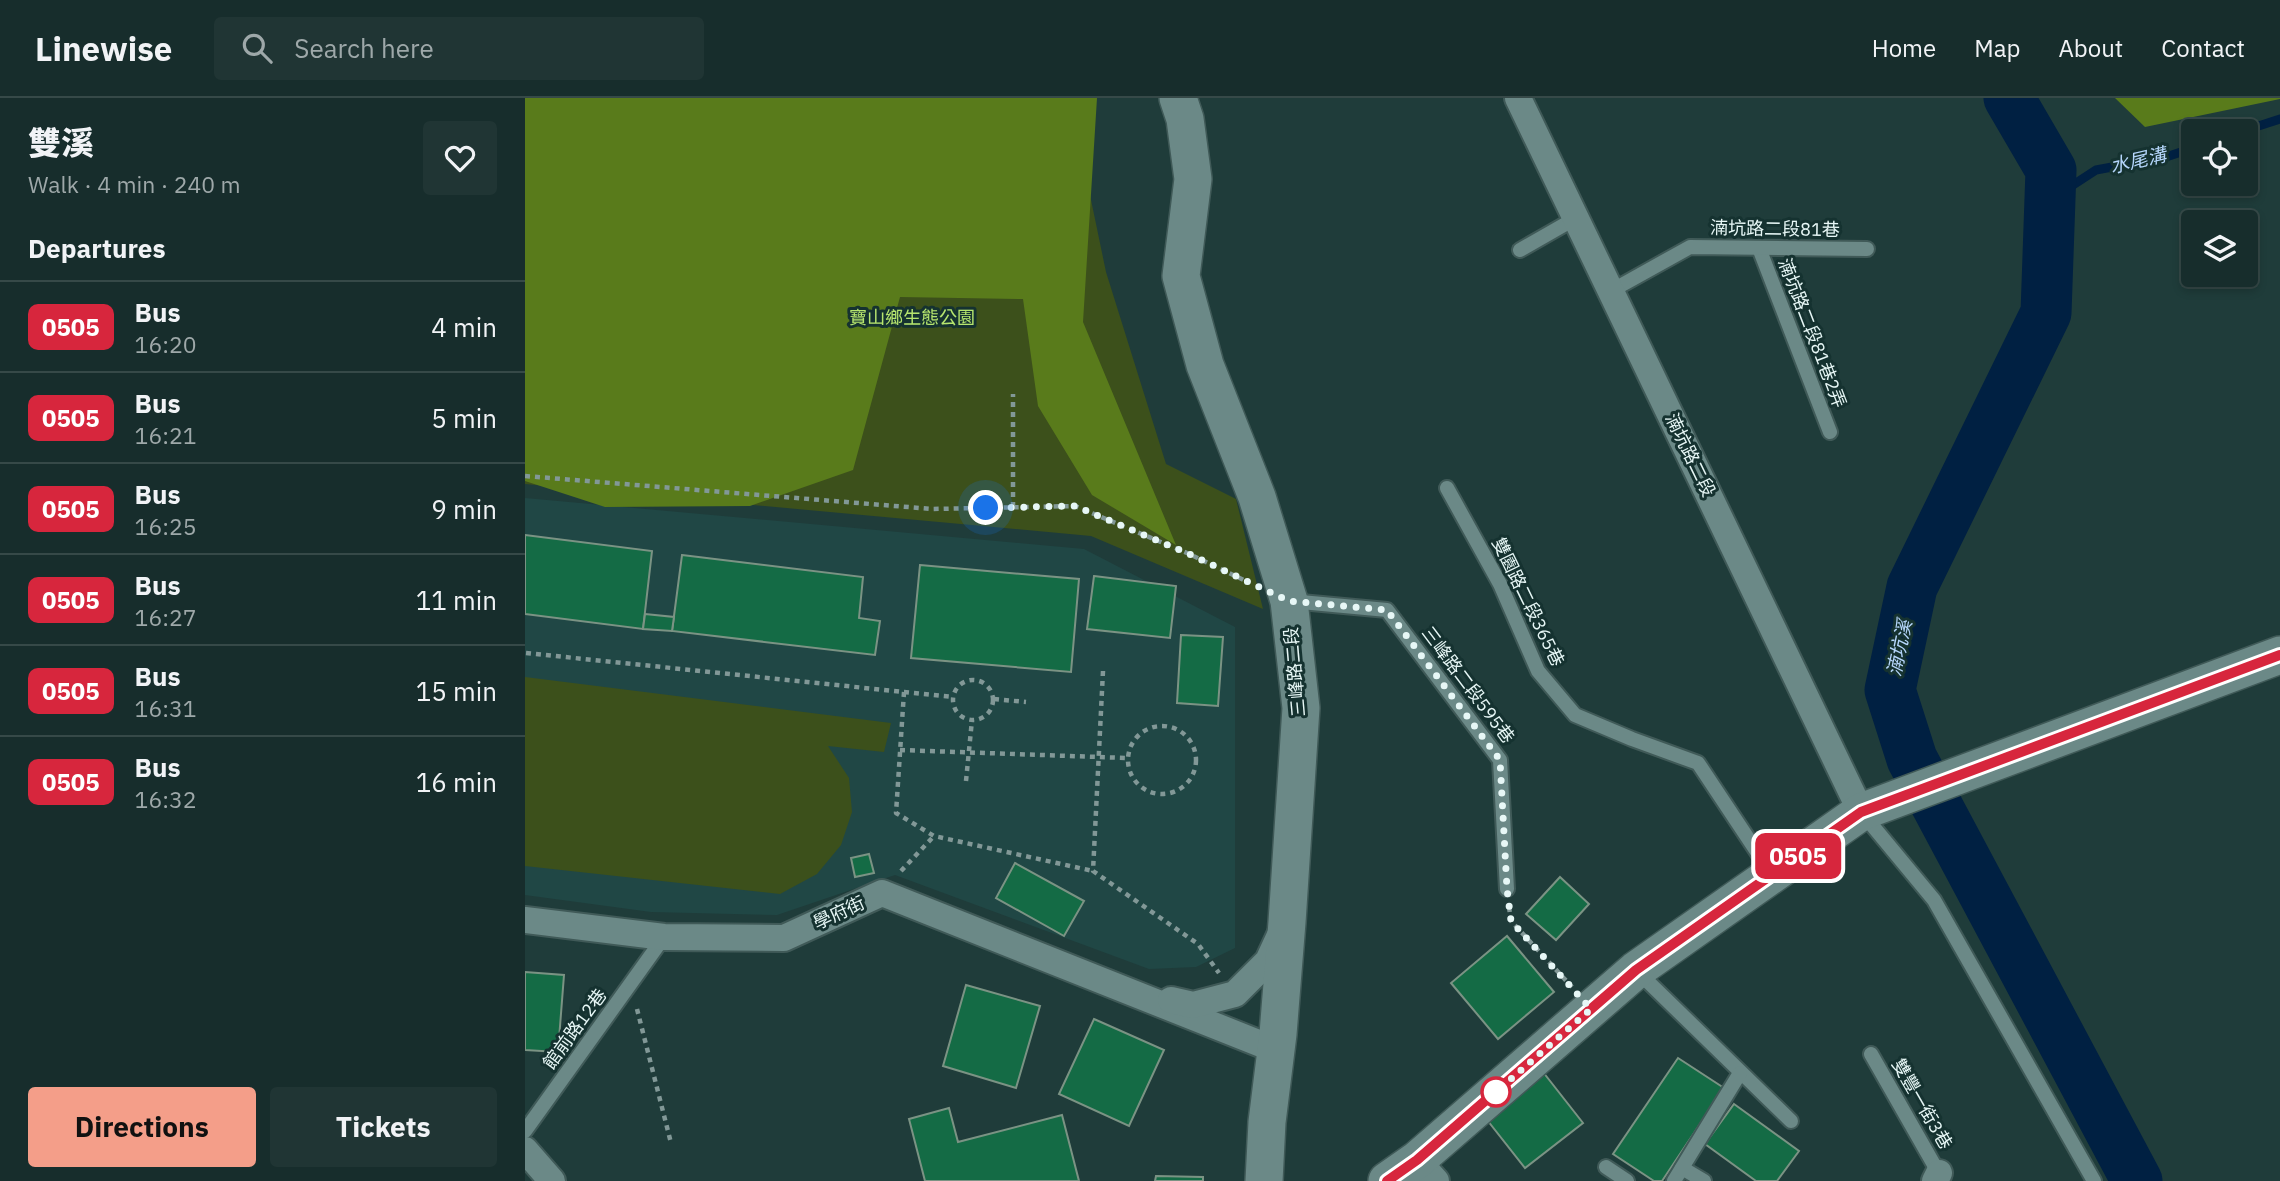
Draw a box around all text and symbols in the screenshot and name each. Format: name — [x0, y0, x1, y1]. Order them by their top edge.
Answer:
search box — [214, 17, 704, 80]
text: Linewise — [35, 27, 172, 70]
icon: search — [238, 29, 276, 67]
text: Search here — [294, 31, 434, 65]
text: Home — [1872, 32, 1936, 64]
text: Map — [1974, 32, 2020, 64]
text: About — [2058, 32, 2123, 64]
text: Contact — [2161, 32, 2245, 64]
map controls — [2181, 119, 2258, 287]
button: locate — [2181, 119, 2258, 196]
text: 雙溪 — [28, 121, 94, 164]
button: heart — [423, 121, 497, 195]
water label: 水尾溝 — [2108, 141, 2171, 178]
text: Walk · 4 min · 240 m — [28, 169, 241, 199]
button: layers — [2181, 210, 2258, 287]
street label: 湳坑路二段81巷 — [1710, 216, 1840, 241]
text: Departures — [28, 231, 166, 265]
street label: 湳坑路二段81巷2弄 — [1773, 255, 1852, 411]
text: Bus — [135, 295, 181, 329]
park label: 寶山鄉生態公園 — [849, 306, 975, 329]
text: 4 min — [431, 310, 497, 344]
text: 0505 — [42, 311, 100, 343]
text: 16:20 — [135, 329, 197, 359]
text: Bus — [135, 386, 181, 420]
text: 5 min — [431, 401, 497, 435]
text: 0505 — [42, 402, 100, 434]
street label: 湳坑路二段 — [1660, 409, 1721, 500]
text: 16:21 — [135, 420, 197, 450]
text: Bus — [135, 477, 181, 511]
your location — [968, 490, 1003, 525]
text: 9 min — [431, 492, 497, 526]
text: 0505 — [42, 493, 100, 525]
text: 16:25 — [135, 511, 197, 541]
street label: 雙園路二段365巷 — [1487, 534, 1570, 670]
text: Bus — [135, 568, 181, 602]
text: 11 min — [416, 583, 497, 617]
text: 0505 — [42, 584, 100, 616]
text: 16:27 — [135, 602, 197, 632]
water label: 湳坑溪 — [1881, 615, 1917, 678]
street label: 三峰路二段595巷 — [1417, 622, 1520, 748]
street label: 三峰路二段 — [1279, 626, 1310, 718]
text: Bus — [135, 659, 181, 693]
text: 15 min — [416, 674, 497, 708]
text: 0505 — [42, 675, 100, 707]
text: 16:31 — [135, 693, 197, 723]
text: Bus — [135, 750, 181, 784]
text: 16 min — [416, 765, 497, 799]
text: 0505 — [42, 766, 100, 798]
text: 16:32 — [135, 784, 197, 814]
line badge: 0505 — [1749, 833, 1847, 879]
text: 0505 — [1769, 840, 1827, 872]
street label: 學府街 — [809, 891, 868, 934]
street label: 館前路12巷 — [538, 984, 611, 1073]
street label: 雙豐一街3巷 — [1887, 1054, 1958, 1153]
unlabelled marker — [1481, 1077, 1511, 1107]
button: Directions — [28, 1087, 256, 1167]
button: Tickets — [270, 1087, 497, 1167]

